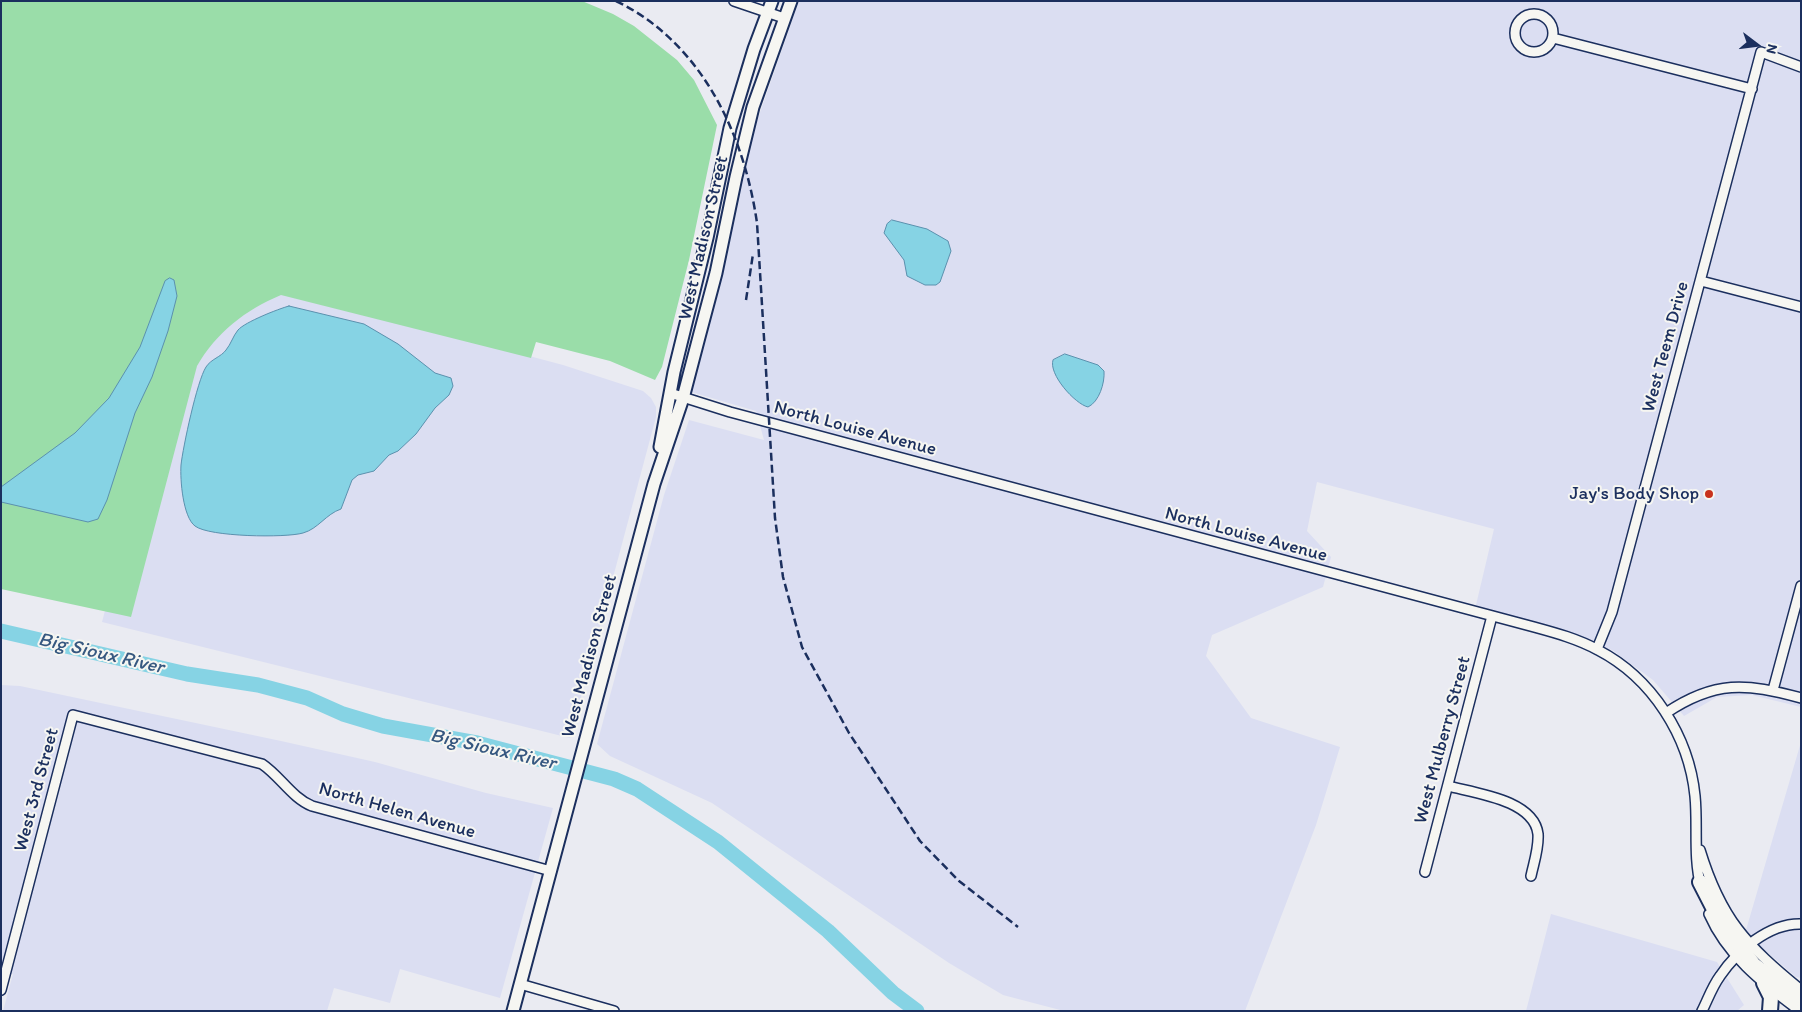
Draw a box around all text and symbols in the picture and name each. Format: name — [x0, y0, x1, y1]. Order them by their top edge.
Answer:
north arrow — [1732, 20, 1782, 70]
text: N — [1763, 42, 1781, 56]
street label: West Madison Street — [674, 154, 734, 322]
street label: West Teem Drive — [1638, 279, 1694, 415]
street label: North Louise Avenue — [771, 396, 939, 462]
place label: Jay's Body Shop — [1570, 483, 1699, 505]
marker: Jay's Body Shop — [1703, 488, 1715, 500]
street label: North Louise Avenue — [1162, 502, 1330, 568]
street label: West Madison Street — [557, 572, 623, 740]
water label: Big Sioux River — [36, 628, 166, 680]
street label: West Mulberry Street — [1410, 654, 1476, 826]
water label: Big Sioux River — [428, 724, 558, 776]
street label: West 3rd Street — [10, 726, 64, 854]
street label: North Helen Avenue — [316, 778, 478, 844]

